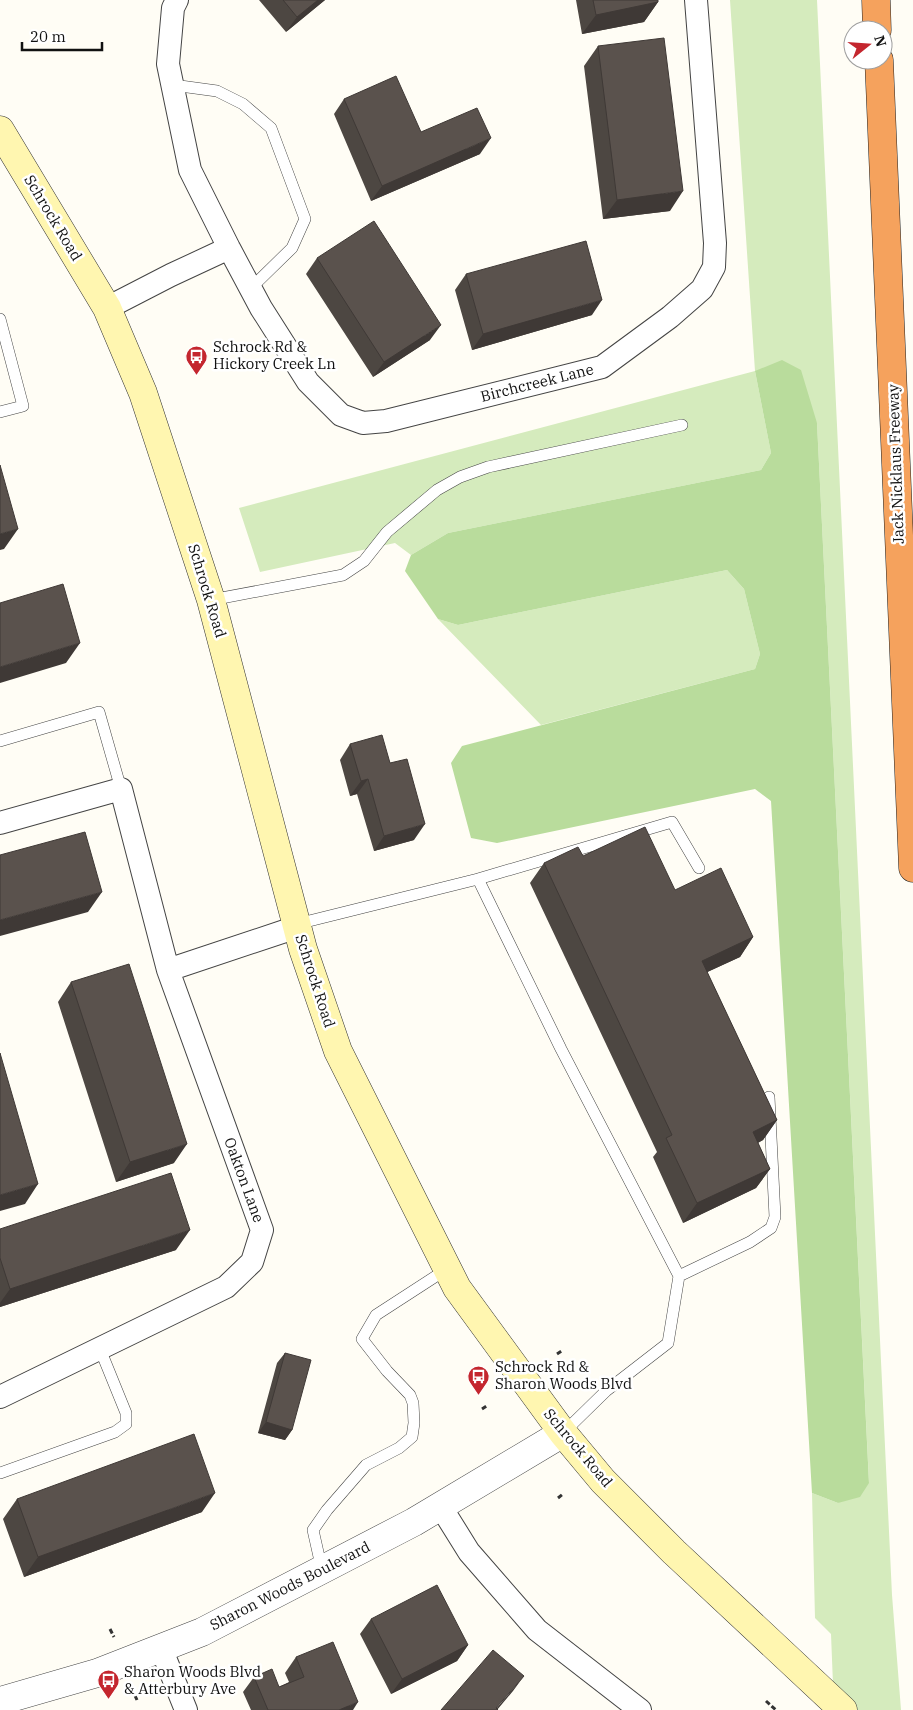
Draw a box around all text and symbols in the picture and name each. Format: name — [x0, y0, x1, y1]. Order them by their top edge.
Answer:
scale bar — [22, 20, 102, 52]
north arrow — [843, 20, 893, 70]
text: 20 m — [30, 27, 66, 46]
text: N — [870, 33, 891, 49]
street label: Schrock Road — [20, 171, 87, 264]
place label: Schrock Rd & Hickory Creek Ln — [213, 337, 336, 373]
bus stop icon: Schrock Rd & Hickory Creek Ln — [185, 344, 209, 375]
street label: Birchcreek Lane — [478, 359, 595, 406]
street label: Jack Nicklaus Freeway — [883, 384, 908, 544]
street label: Schrock Road — [184, 542, 231, 640]
street label: Schrock Road — [291, 932, 339, 1030]
street label: Oakton Lane — [220, 1135, 269, 1225]
place label: Schrock Rd & Sharon Woods Blvd — [495, 1357, 632, 1393]
bus stop icon: Schrock Rd & Sharon Woods Blvd — [467, 1364, 491, 1395]
street label: Schrock Road — [540, 1404, 617, 1491]
street label: Sharon Woods Boulevard — [206, 1537, 373, 1634]
place label: Sharon Woods Blvd & Atterbury Ave — [124, 1662, 261, 1698]
bus stop icon: Sharon Woods Blvd & Atterbury Ave — [96, 1669, 120, 1700]

